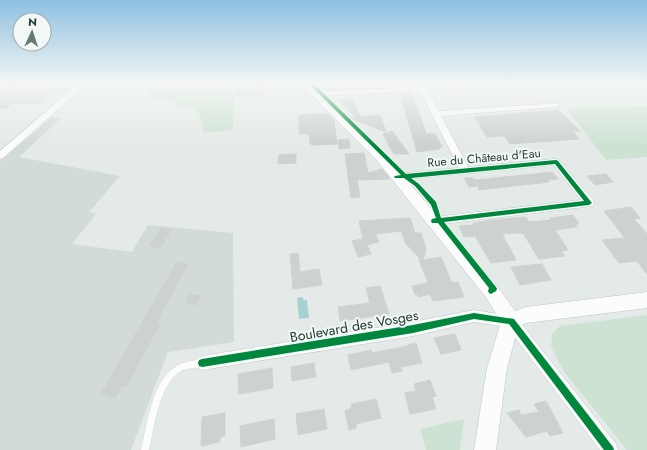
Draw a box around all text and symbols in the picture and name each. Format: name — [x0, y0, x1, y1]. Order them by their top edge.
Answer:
north arrow — [12, 12, 52, 52]
text: N — [28, 14, 37, 30]
street label: Rue du Château d'Eau — [427, 144, 541, 172]
street label: Boulevard des Vosges — [288, 305, 420, 347]

